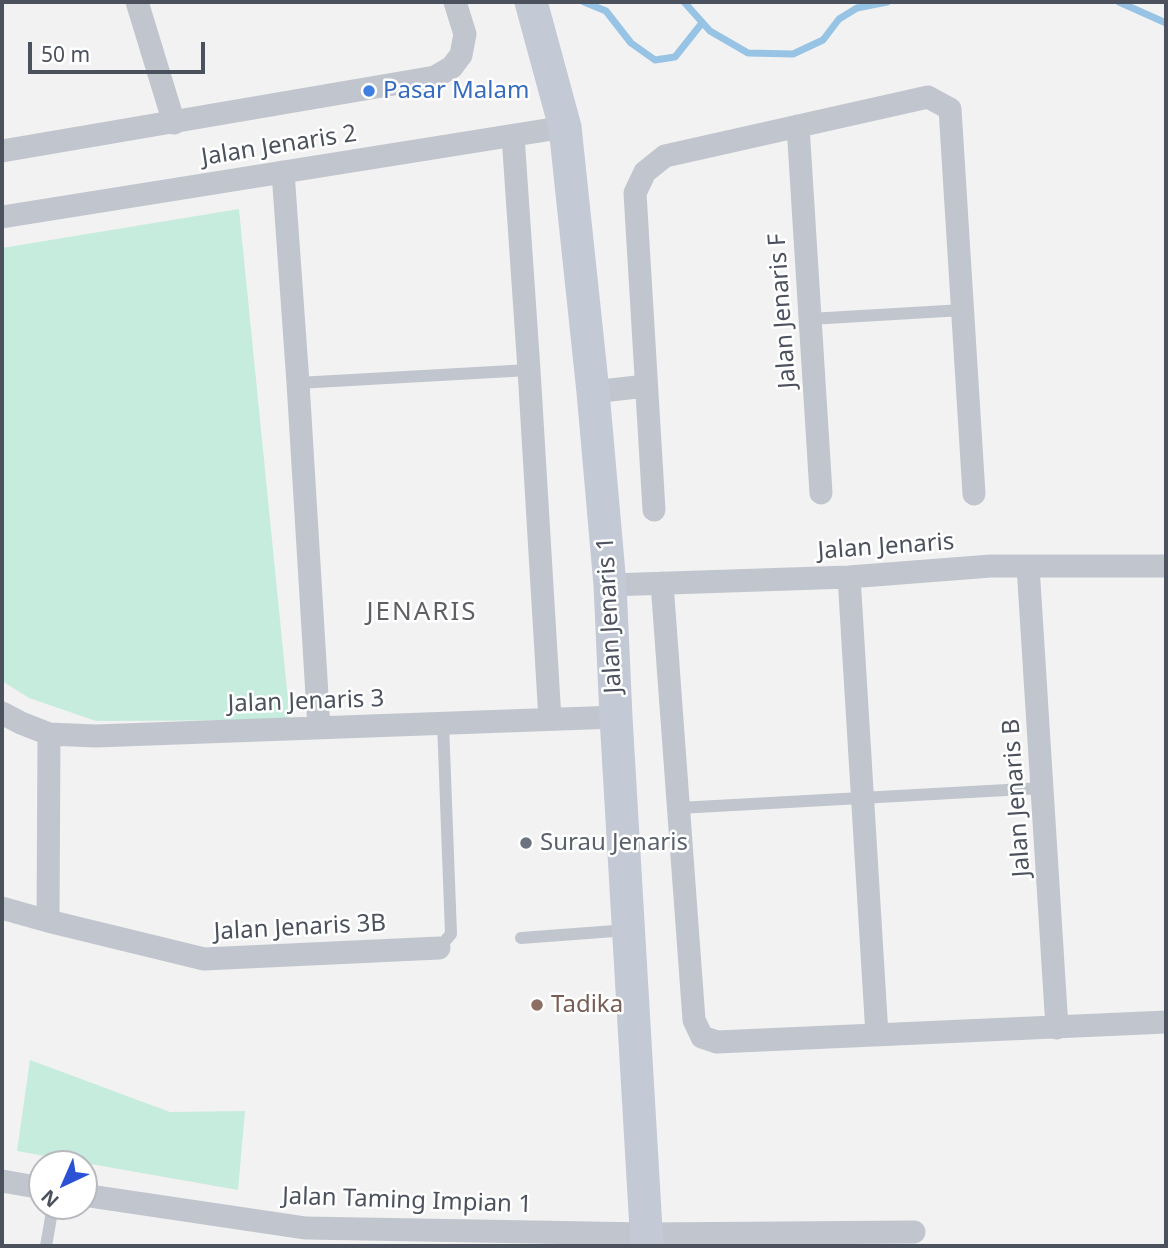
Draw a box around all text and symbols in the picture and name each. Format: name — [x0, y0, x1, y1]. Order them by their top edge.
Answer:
scale bar — [32, 28, 208, 72]
text: 50 m — [41, 40, 90, 68]
place label: Pasar Malam — [383, 77, 529, 105]
marker: Pasar Malam — [361, 83, 377, 99]
street label: Jalan Jenaris 2 — [199, 120, 359, 172]
street label: Jalan Jenaris F — [763, 232, 803, 390]
street label: Jalan Jenaris — [817, 528, 955, 566]
street label: Jalan Jenaris 1 — [592, 536, 628, 694]
district label: JENARIS — [367, 597, 477, 629]
street label: Jalan Jenaris 3 — [227, 685, 385, 719]
street label: Jalan Jenaris B — [997, 718, 1037, 878]
place label: Surau Jenaris — [540, 829, 688, 857]
marker: Surau Jenaris — [518, 835, 534, 851]
street label: Jalan Jenaris 3B — [213, 909, 387, 947]
place label: Tadika — [551, 991, 623, 1019]
marker: Tadika — [529, 997, 545, 1013]
north arrow — [28, 1150, 98, 1220]
street label: Jalan Taming Impian 1 — [282, 1182, 532, 1220]
text: N — [35, 1184, 64, 1213]

